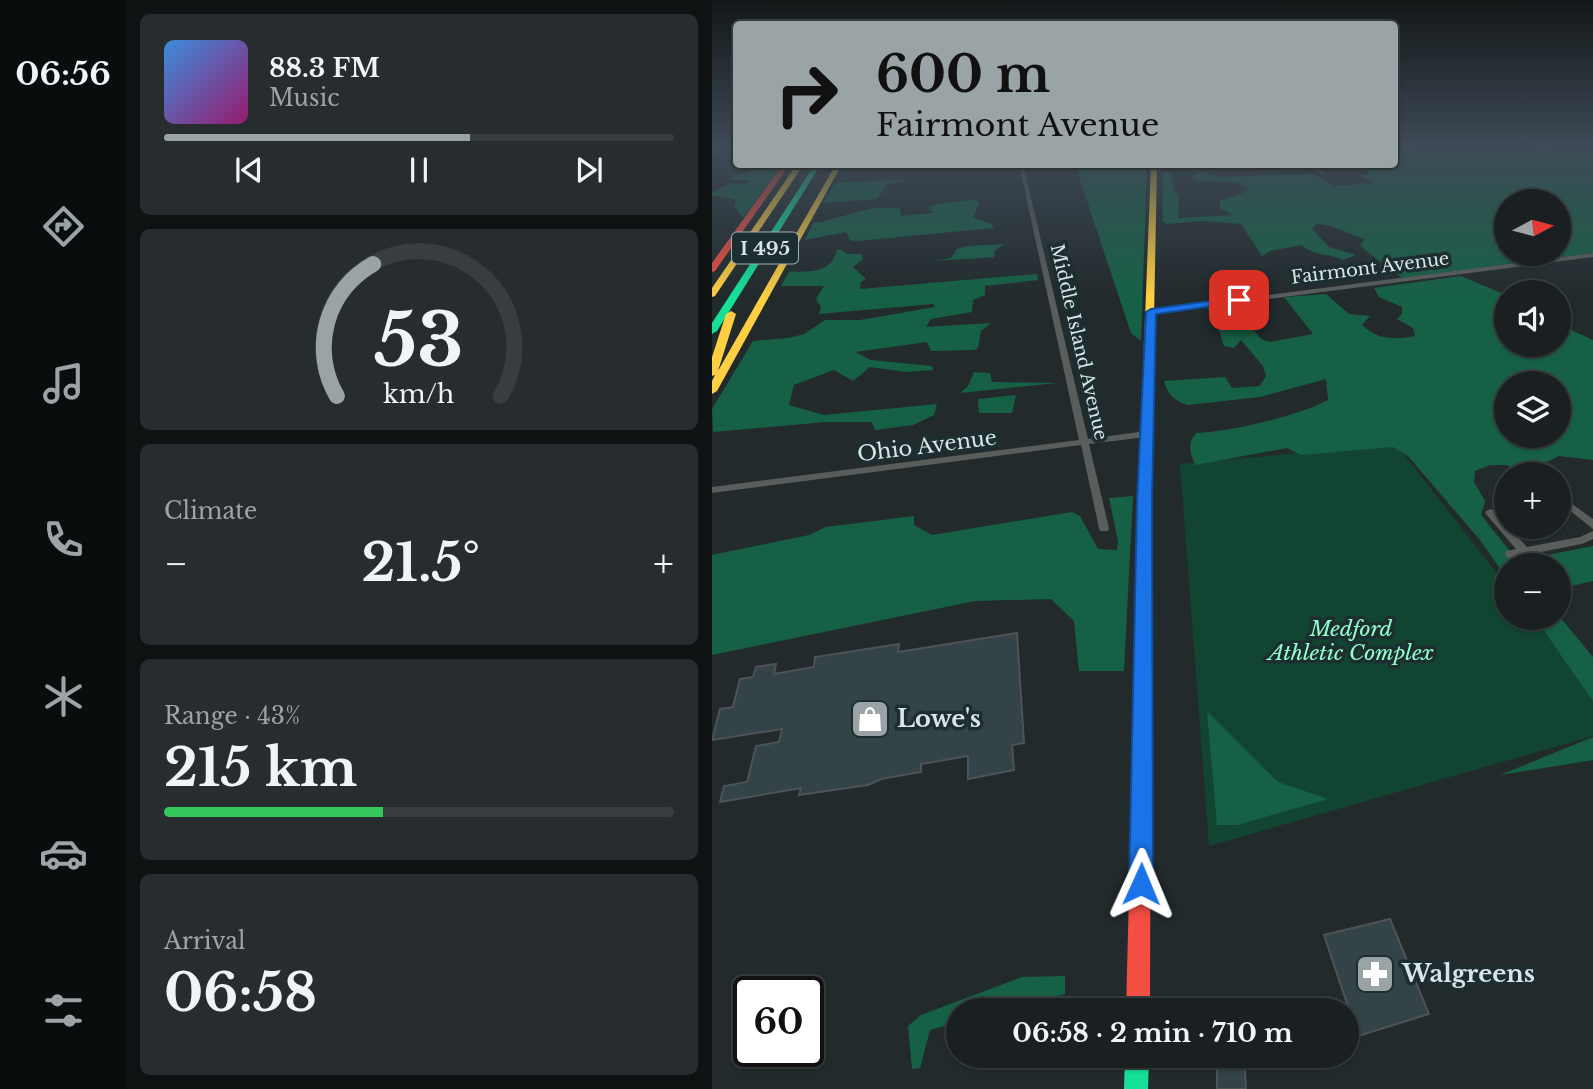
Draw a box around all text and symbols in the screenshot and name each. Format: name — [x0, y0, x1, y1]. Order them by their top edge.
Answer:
text: 600 m — [876, 44, 1050, 105]
icon: right — [761, 49, 852, 140]
text: 88.3 FM — [269, 52, 380, 84]
text: 06:56 — [15, 54, 111, 94]
text: Music — [269, 84, 340, 112]
text: Fairmont Avenue — [876, 105, 1159, 145]
icon: previous — [230, 151, 268, 189]
icon: pause — [400, 151, 438, 189]
icon: next — [570, 151, 608, 189]
north arrow — [1494, 189, 1571, 266]
map controls — [1494, 189, 1571, 630]
icon: directions — [39, 202, 88, 251]
road number: I 495 — [732, 232, 798, 264]
street label: Middle Island Avenue — [1046, 242, 1112, 442]
street label: Fairmont Avenue — [1290, 247, 1450, 289]
pin — [1209, 270, 1269, 330]
button: sound — [1494, 280, 1571, 357]
icon: arrive — [1220, 281, 1258, 319]
text: 53 — [374, 295, 464, 386]
icon: music — [39, 359, 88, 408]
button: layers — [1494, 371, 1571, 448]
text: km/h — [384, 378, 454, 409]
street label: Ohio Avenue — [856, 425, 998, 467]
button: + — [1494, 462, 1571, 539]
text: Climate — [164, 497, 257, 525]
icon: phone — [39, 515, 88, 564]
text: 21.5° — [361, 531, 480, 595]
text: − — [164, 540, 188, 587]
text: + — [653, 540, 674, 587]
button: − — [1494, 553, 1571, 630]
park label: Medford Athletic Complex — [1265, 616, 1434, 666]
icon: climate — [39, 672, 88, 721]
shop icon: Lowe's — [849, 698, 891, 740]
text: Range · 43% — [164, 702, 300, 730]
place label: Lowe's — [897, 704, 981, 733]
text: 215 km — [164, 736, 357, 800]
icon: car — [39, 829, 88, 878]
position arrow — [1104, 847, 1178, 921]
text: Arrival — [164, 927, 245, 955]
pharmacy icon: Walgreens — [1354, 953, 1396, 995]
place label: Walgreens — [1401, 959, 1535, 988]
text: 06:58 — [164, 961, 317, 1025]
speed limit sign: 60 — [733, 976, 824, 1067]
icon: filters — [39, 986, 88, 1035]
text: 06:58 · 2 min · 710 m — [1012, 1017, 1293, 1049]

